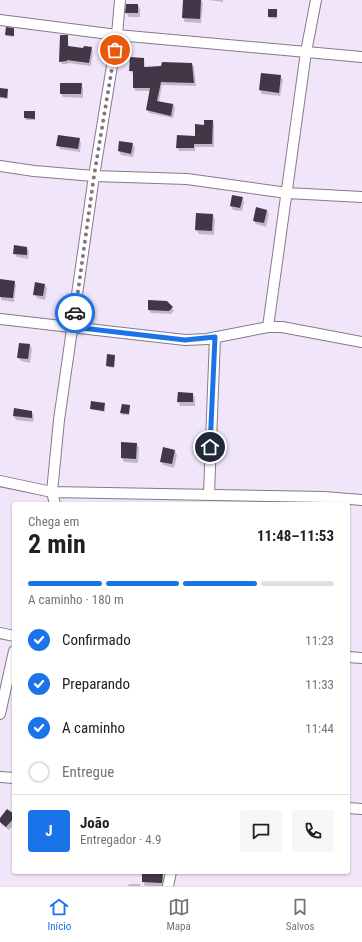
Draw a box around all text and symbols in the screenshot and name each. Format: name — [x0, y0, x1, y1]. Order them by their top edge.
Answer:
pin — [98, 33, 132, 67]
icon: bag — [104, 39, 126, 61]
courier — [55, 293, 95, 333]
icon: car — [64, 302, 86, 324]
pin — [193, 430, 227, 464]
icon: home — [199, 436, 221, 458]
text: Chega em — [28, 514, 79, 529]
text: 11:48–11:53 — [257, 527, 334, 545]
text: 2 min — [28, 529, 86, 559]
text: A caminho · 180 m — [28, 592, 124, 607]
icon: check — [28, 629, 50, 651]
text: Confirmado — [62, 631, 131, 649]
text: 11:23 — [305, 633, 334, 648]
icon: check — [28, 673, 50, 695]
text: Preparando — [62, 675, 130, 693]
text: 11:33 — [305, 677, 334, 692]
icon: check — [28, 717, 50, 739]
text: A caminho — [62, 719, 125, 737]
text: 11:44 — [305, 721, 334, 736]
text: Entregue — [62, 763, 114, 781]
button: chat — [240, 810, 282, 852]
button: phone — [292, 810, 334, 852]
text: João — [80, 814, 109, 832]
text: J — [45, 822, 53, 840]
text: Entregador · 4.9 — [80, 832, 162, 847]
tab: Início — [48, 896, 71, 933]
tab: Mapa — [166, 896, 191, 933]
tab: Salvos — [286, 896, 314, 933]

